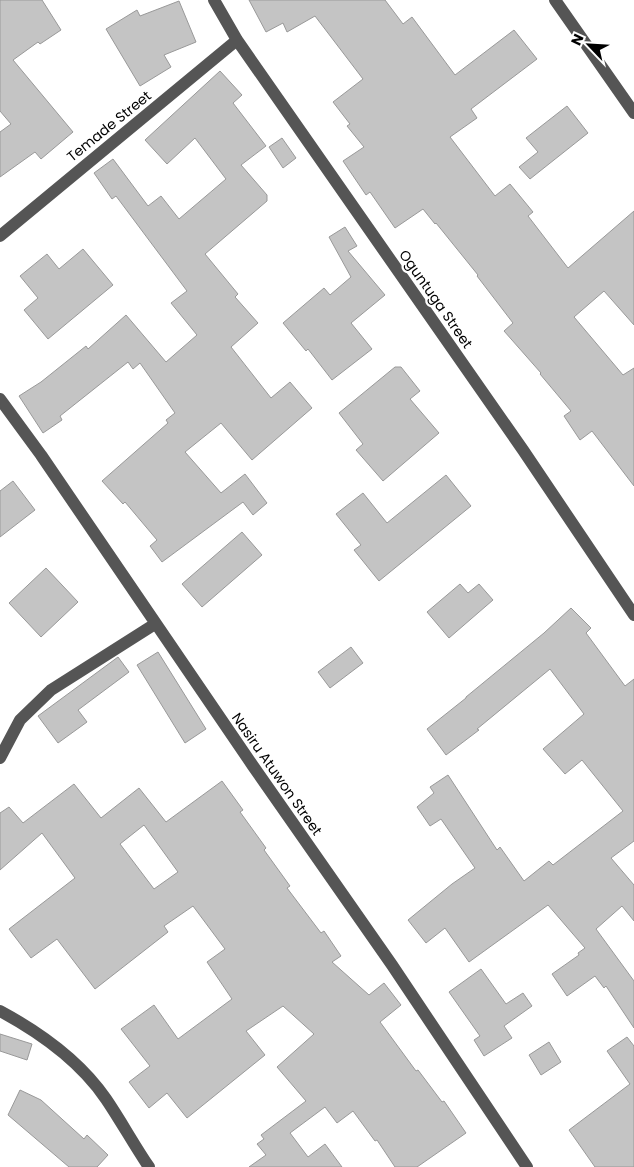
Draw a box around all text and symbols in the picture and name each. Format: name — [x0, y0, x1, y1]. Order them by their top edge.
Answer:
north arrow — [564, 20, 614, 70]
text: N — [566, 31, 589, 49]
street label: Temade Street — [63, 86, 155, 166]
street label: Oguntuga Street — [395, 246, 477, 352]
street label: Nasiru Atuwon Street — [227, 709, 327, 839]

